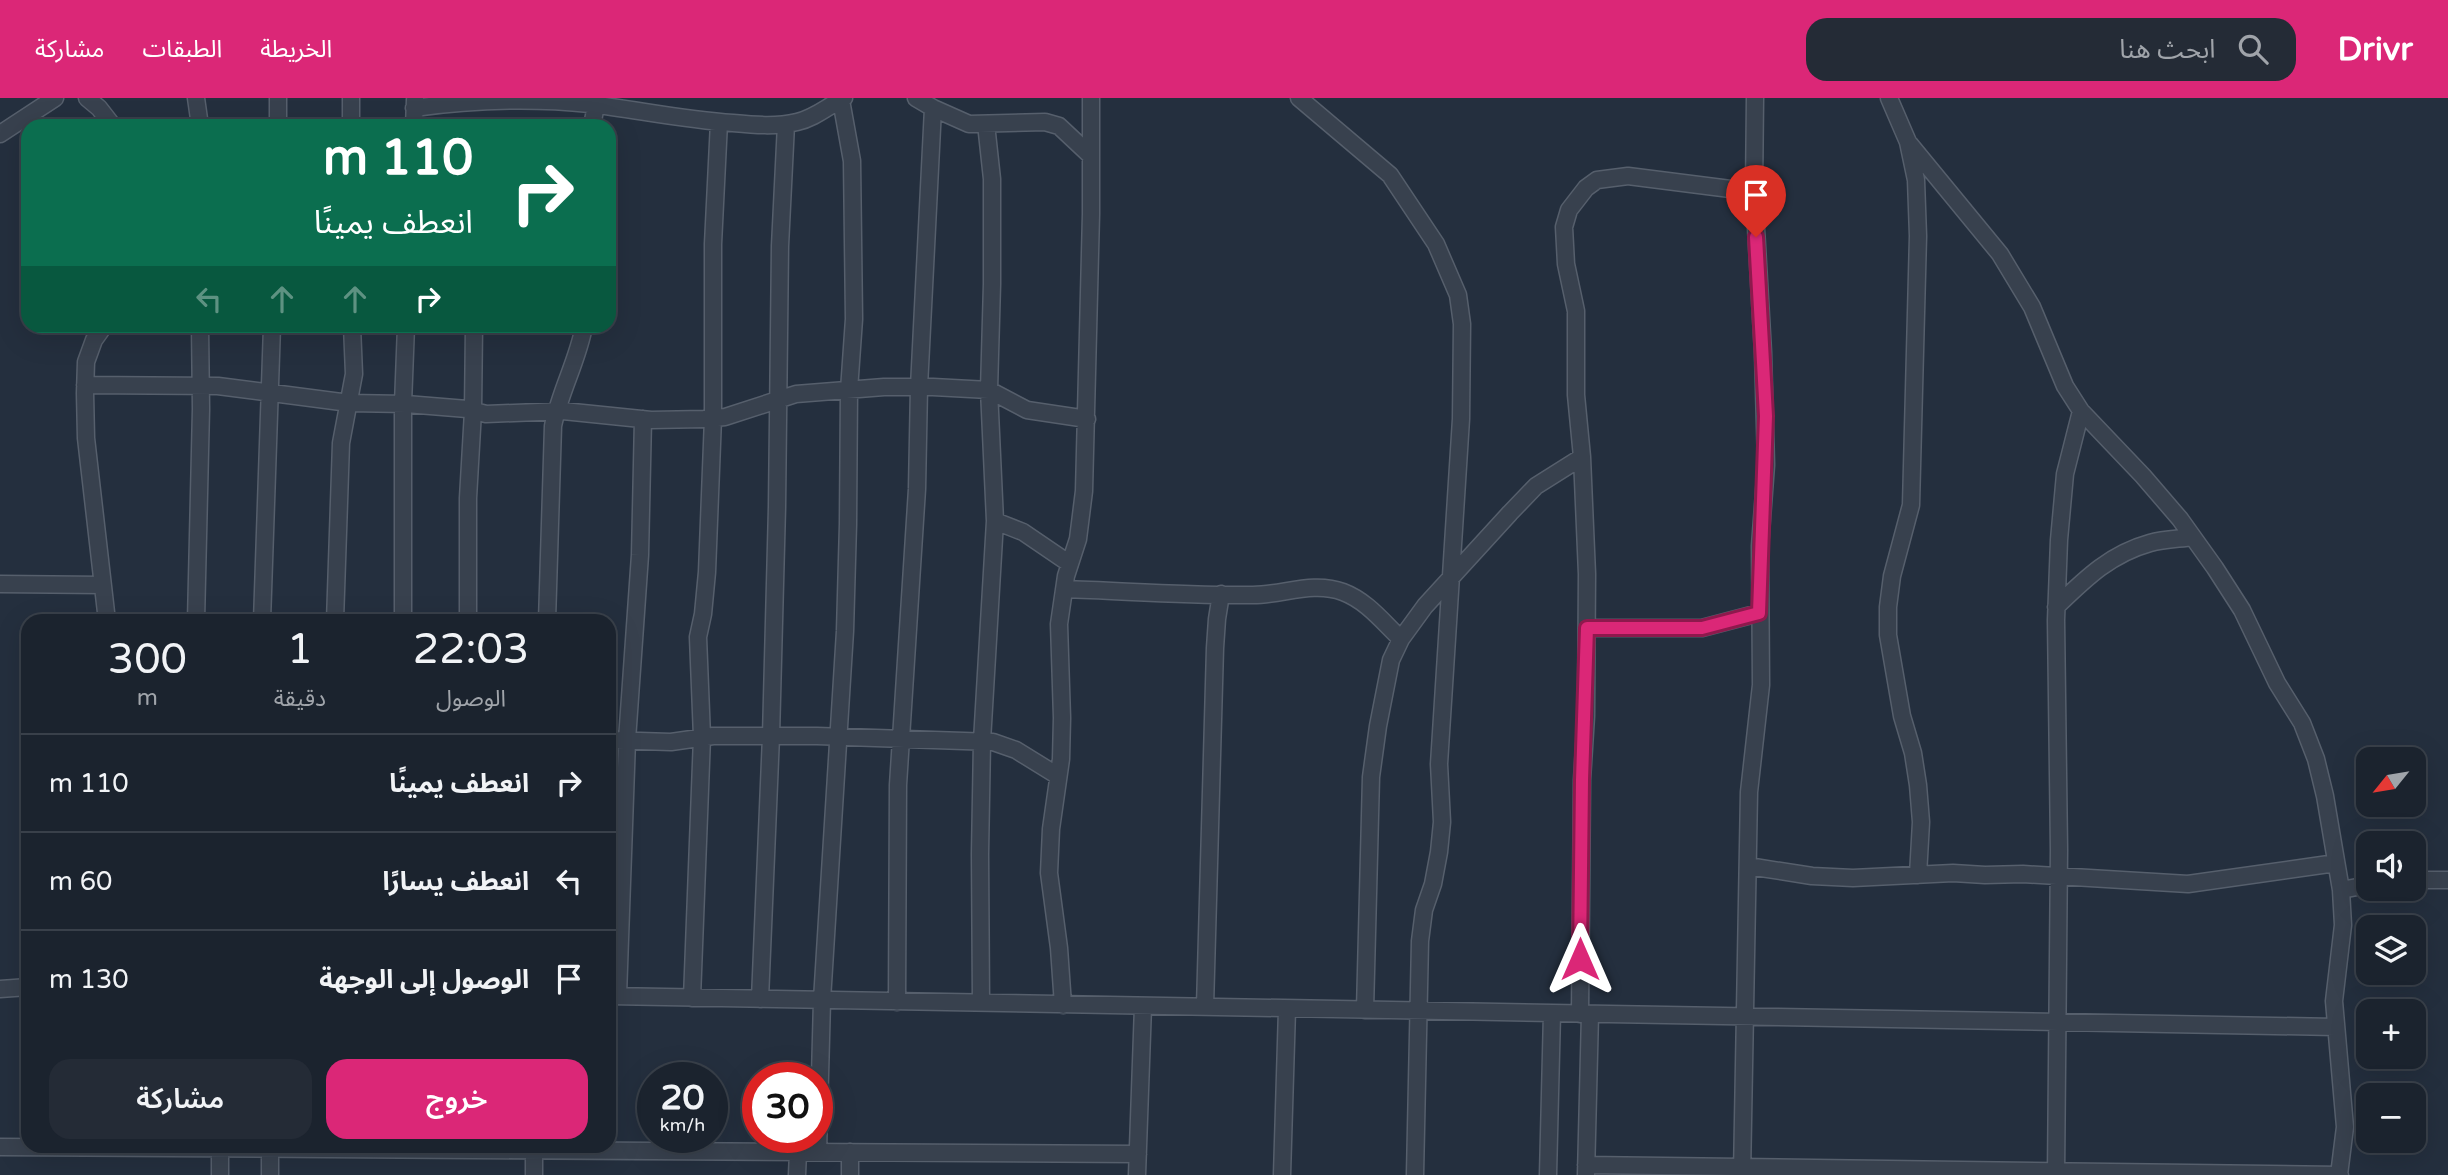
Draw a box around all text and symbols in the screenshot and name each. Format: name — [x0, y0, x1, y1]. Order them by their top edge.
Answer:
search box — [1806, 18, 2296, 81]
icon: search — [2234, 30, 2272, 68]
text: Drivr — [2338, 30, 2413, 69]
text: ابحث هنا — [2119, 34, 2216, 65]
text: مشاركة — [35, 35, 104, 64]
text: الطبقات — [142, 35, 222, 64]
text: الخريطة — [260, 35, 332, 64]
text: 110 m — [323, 129, 473, 188]
icon: right — [497, 147, 588, 238]
pin — [1726, 165, 1786, 237]
icon: arrive — [1737, 176, 1775, 214]
text: انعطف يمينًا — [314, 204, 473, 242]
icon: left — [190, 280, 228, 318]
icon: ahead — [263, 280, 301, 318]
icon: ahead — [336, 280, 374, 318]
icon: right — [409, 280, 447, 318]
text: 1 — [287, 624, 313, 675]
text: 22:03 — [413, 624, 529, 675]
text: 300 — [108, 634, 187, 685]
text: m — [137, 684, 158, 712]
text: دقيقة — [274, 685, 326, 713]
text: الوصول — [436, 685, 506, 713]
north arrow — [2356, 747, 2426, 817]
map controls — [2356, 747, 2426, 1153]
icon: right — [550, 764, 588, 802]
text: 110 m — [49, 768, 129, 799]
text: انعطف يمينًا — [389, 768, 529, 799]
button: sound — [2356, 831, 2426, 901]
icon: left — [550, 862, 588, 900]
text: 60 m — [49, 866, 112, 897]
text: انعطف يسارًا — [383, 866, 529, 897]
button: layers — [2356, 915, 2426, 985]
position arrow — [1543, 922, 1617, 996]
icon: arrive — [550, 960, 588, 998]
text: 130 m — [49, 964, 129, 995]
text: الوصول إلى الوجهة — [319, 964, 529, 995]
button: + — [2356, 999, 2426, 1069]
button: مشاركة — [49, 1059, 312, 1139]
button: خروج — [326, 1059, 588, 1139]
speed limit sign: 30 — [742, 1062, 833, 1153]
text: 20 — [661, 1077, 704, 1119]
button: − — [2356, 1083, 2426, 1153]
text: km/h — [660, 1114, 705, 1136]

